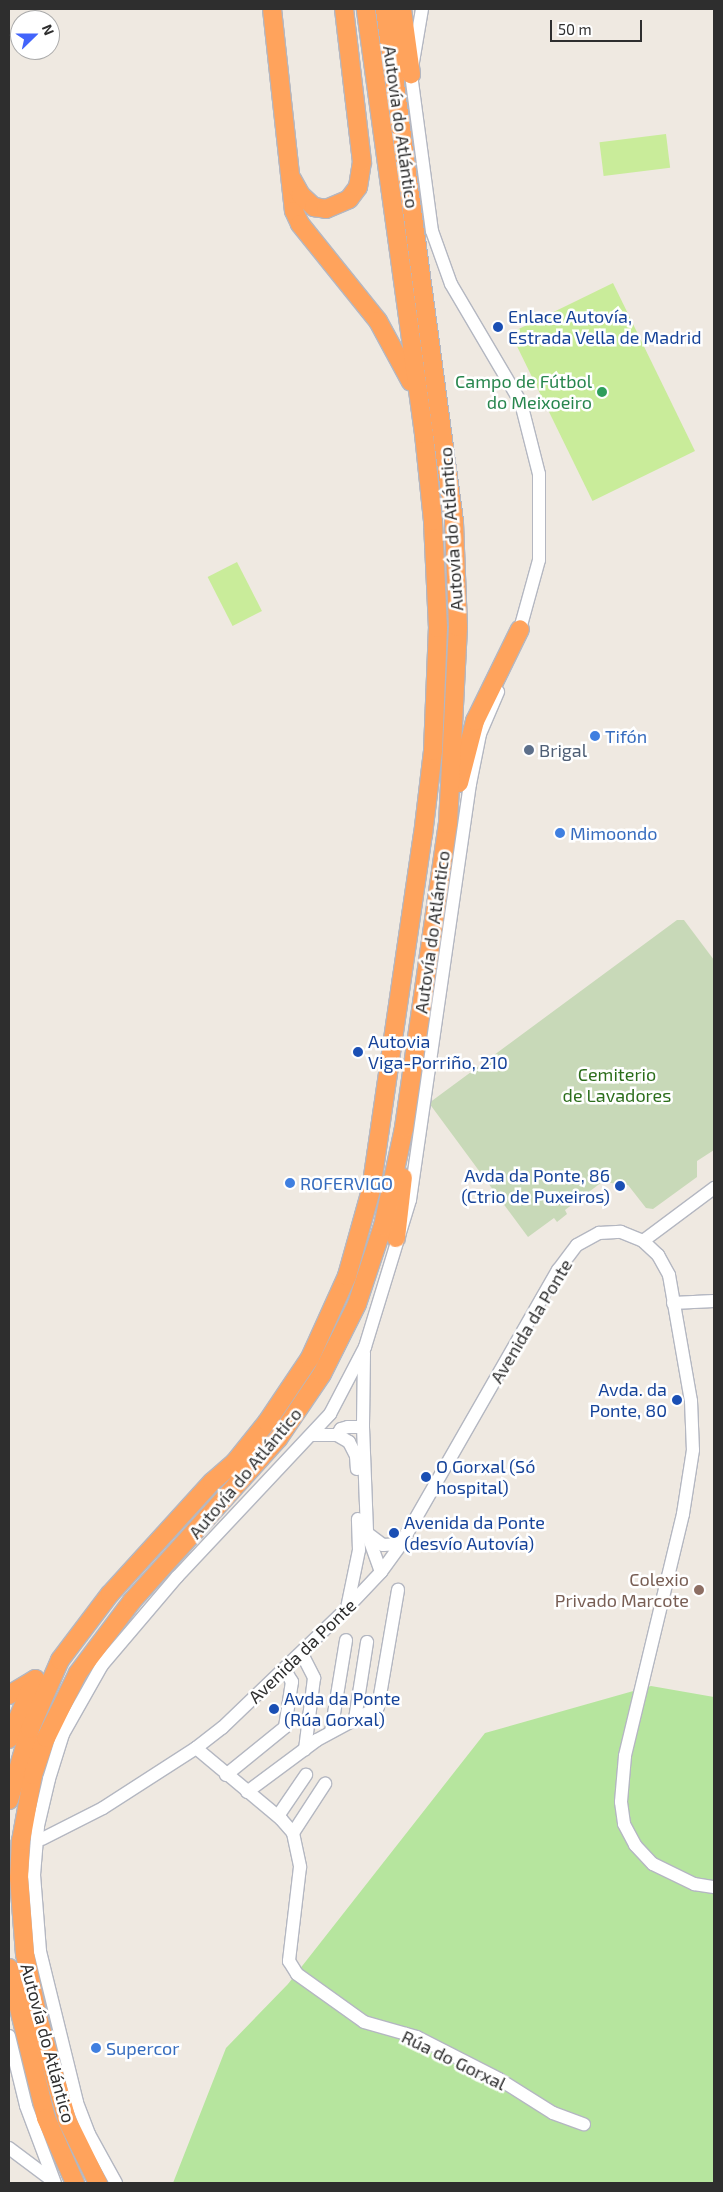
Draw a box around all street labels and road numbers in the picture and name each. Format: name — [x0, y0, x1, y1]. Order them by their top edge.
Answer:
street label: Autovía do Atlántico — [379, 44, 423, 210]
street label: Autovía do Atlántico — [434, 446, 468, 612]
street label: Autovía do Atlántico — [410, 849, 454, 1015]
street label: Avenida da Ponte — [485, 1255, 577, 1387]
street label: Autovía do Atlántico — [184, 1403, 306, 1543]
street label: Avenida da Ponte — [244, 1594, 360, 1708]
street label: Autovía do Atlántico — [16, 1961, 80, 2125]
street label: Rúa do Gorxal — [398, 2025, 510, 2095]

